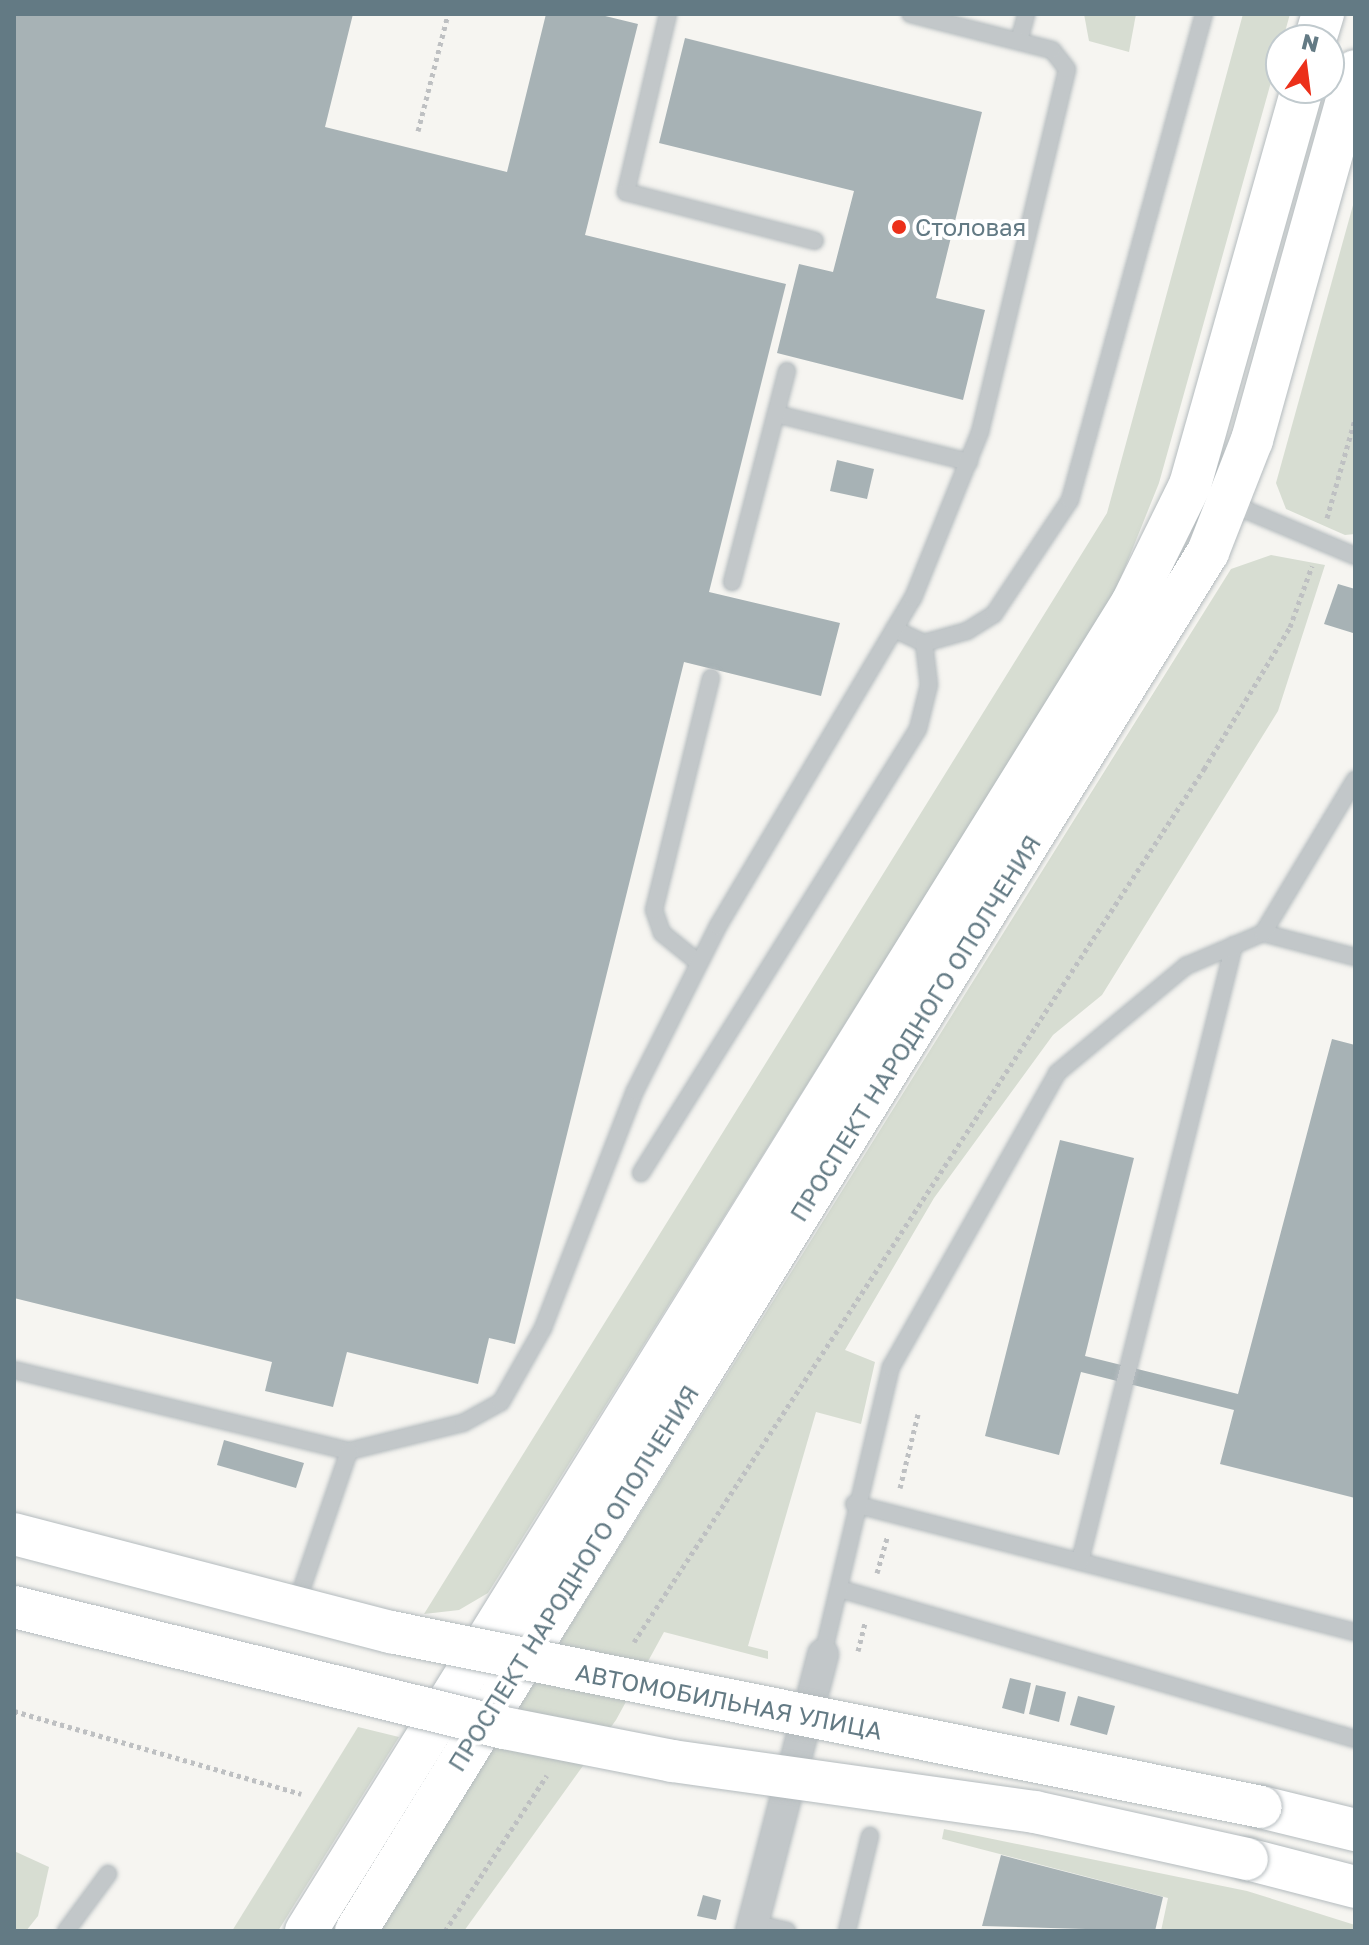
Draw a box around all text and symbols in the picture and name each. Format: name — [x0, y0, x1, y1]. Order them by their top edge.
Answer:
north arrow — [1265, 24, 1345, 104]
text: N — [1299, 27, 1322, 57]
place label: Столовая — [915, 213, 1026, 241]
marker: Столовая — [890, 218, 908, 236]
street label: ПРОСПЕКТ НАРОДНОГО ОПОЛЧЕНИЯ — [784, 830, 1046, 1226]
street label: ПРОСПЕКТ НАРОДНОГО ОПОЛЧЕНИЯ — [442, 1380, 704, 1776]
street label: АВТОМОБИЛЬНАЯ УЛИЦА — [573, 1657, 885, 1745]

